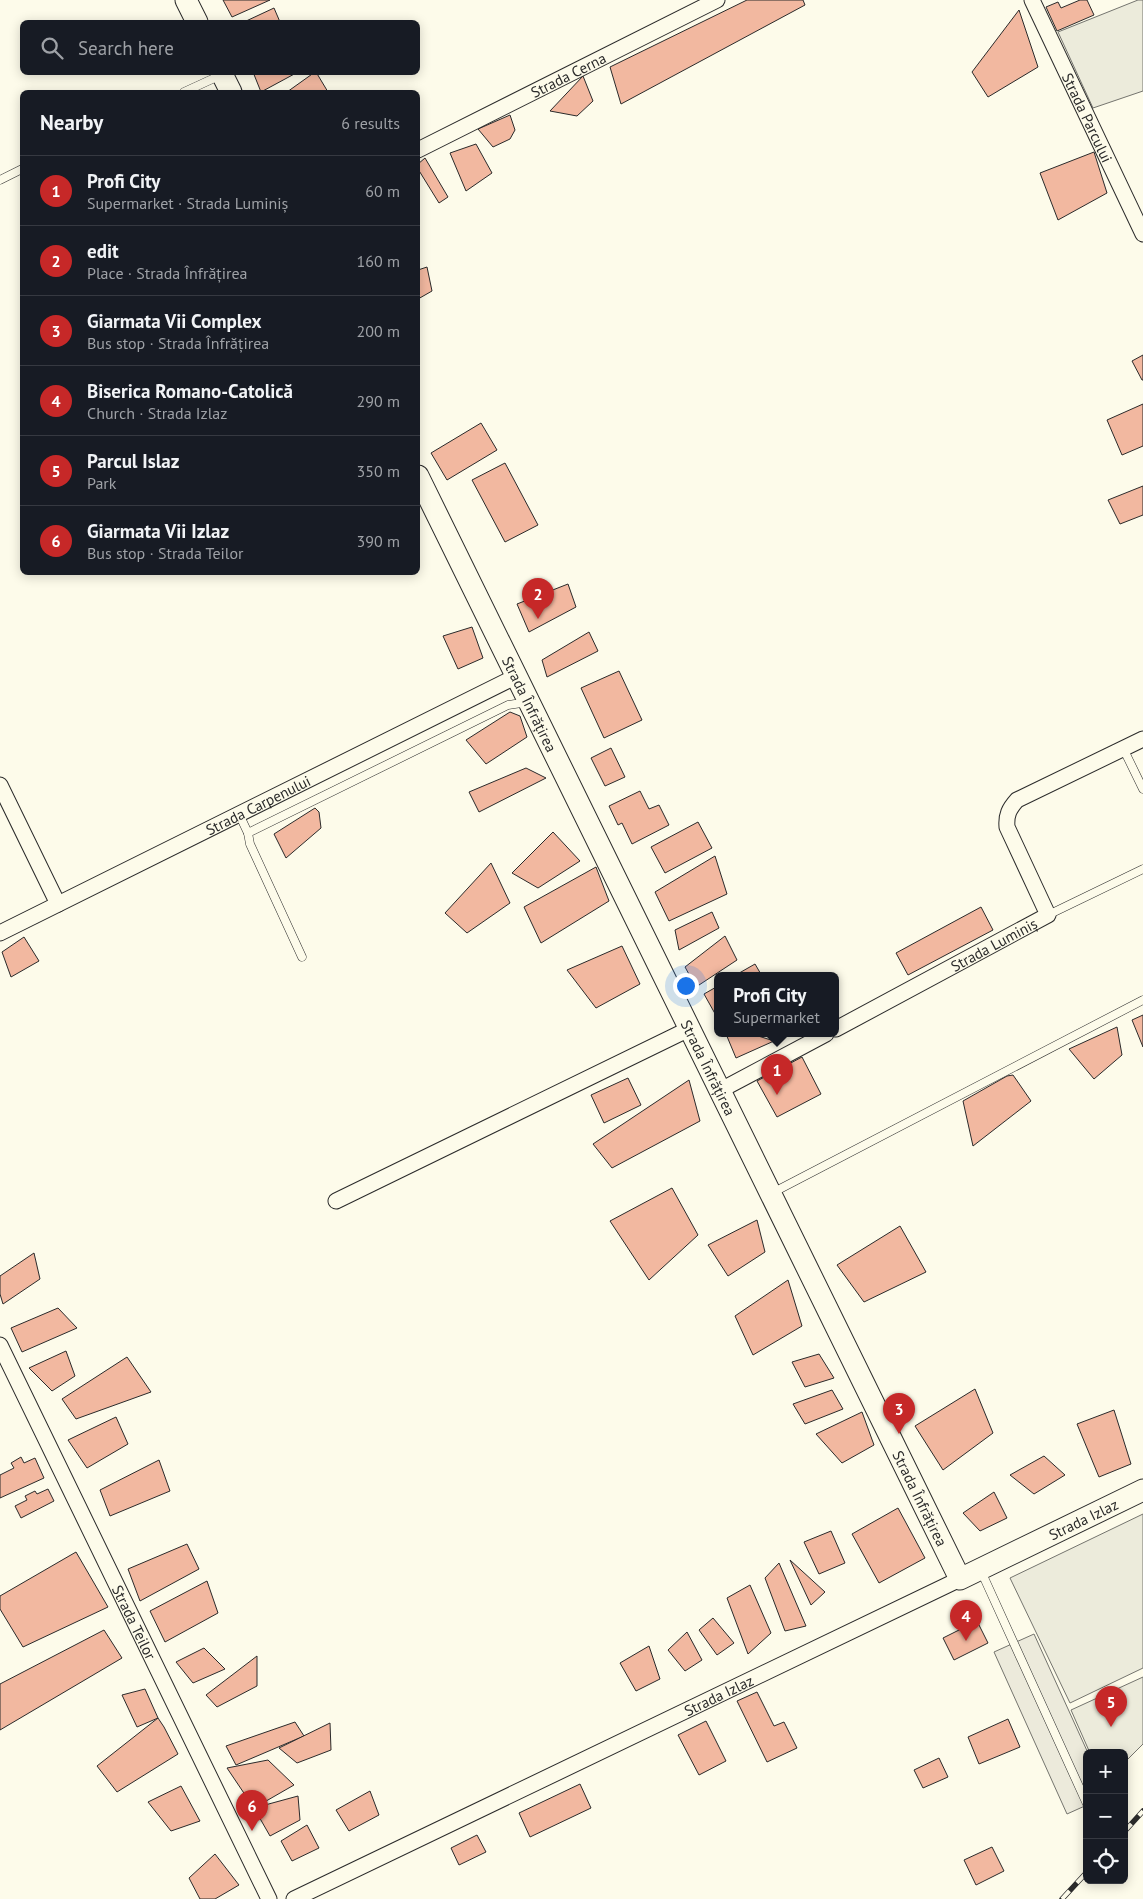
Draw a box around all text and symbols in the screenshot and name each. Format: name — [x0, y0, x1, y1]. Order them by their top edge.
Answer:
search box — [20, 20, 420, 75]
icon: search — [38, 34, 66, 62]
text: Search here — [78, 36, 174, 60]
street label: Strada Cerna — [527, 48, 609, 101]
street label: Strada Parcului — [1058, 70, 1117, 165]
text: Nearby — [40, 109, 103, 136]
text: 6 results — [341, 113, 400, 133]
text: Profi City — [87, 169, 160, 193]
text: 1 — [51, 181, 61, 201]
text: 60 m — [365, 181, 400, 201]
text: Supermarket · Strada Luminiș — [87, 193, 288, 213]
text: edit — [87, 239, 119, 263]
text: 2 — [51, 251, 61, 271]
text: 160 m — [357, 251, 400, 271]
text: Place · Strada Înfrățirea — [87, 263, 248, 283]
text: Giarmata Vii Complex — [87, 309, 262, 333]
text: 3 — [51, 321, 61, 341]
text: 200 m — [357, 321, 400, 341]
text: Bus stop · Strada Înfrățirea — [87, 333, 269, 353]
text: Biserica Romano-Catolică — [87, 379, 293, 403]
text: 4 — [51, 391, 61, 411]
text: 290 m — [357, 391, 400, 411]
text: Church · Strada Izlaz — [87, 403, 227, 423]
text: Parcul Islaz — [87, 449, 179, 473]
text: 5 — [51, 461, 61, 481]
text: 350 m — [357, 461, 400, 481]
text: Park — [87, 473, 116, 493]
text: Giarmata Vii Izlaz — [87, 519, 229, 543]
text: 6 — [51, 531, 61, 551]
text: 390 m — [357, 531, 400, 551]
text: Bus stop · Strada Teilor — [87, 543, 244, 563]
pin: 2 — [522, 578, 554, 619]
street label: Strada Înfrățirea — [498, 653, 562, 755]
street label: Strada Carpenului — [202, 771, 313, 839]
street label: Strada Luminiș — [947, 913, 1040, 975]
popup — [714, 972, 839, 1037]
your location — [673, 973, 699, 999]
text: Profi City — [733, 983, 806, 1007]
text: Supermarket — [733, 1007, 820, 1027]
street label: Strada Înfrățirea — [677, 1016, 740, 1119]
pin: 1 — [761, 1054, 793, 1095]
pin: 3 — [883, 1393, 915, 1434]
street label: Strada Înfrățirea — [889, 1447, 952, 1549]
street label: Strada Izlaz — [1045, 1494, 1121, 1544]
street label: Strada Teilor — [108, 1582, 161, 1662]
pin: 4 — [950, 1600, 982, 1641]
street label: Strada Izlaz — [681, 1670, 756, 1720]
pin: 5 — [1095, 1686, 1127, 1727]
map controls — [1083, 1749, 1128, 1884]
button: + — [1083, 1749, 1128, 1794]
pin: 6 — [236, 1790, 268, 1831]
button: − — [1083, 1794, 1128, 1839]
button: locate — [1083, 1839, 1128, 1884]

